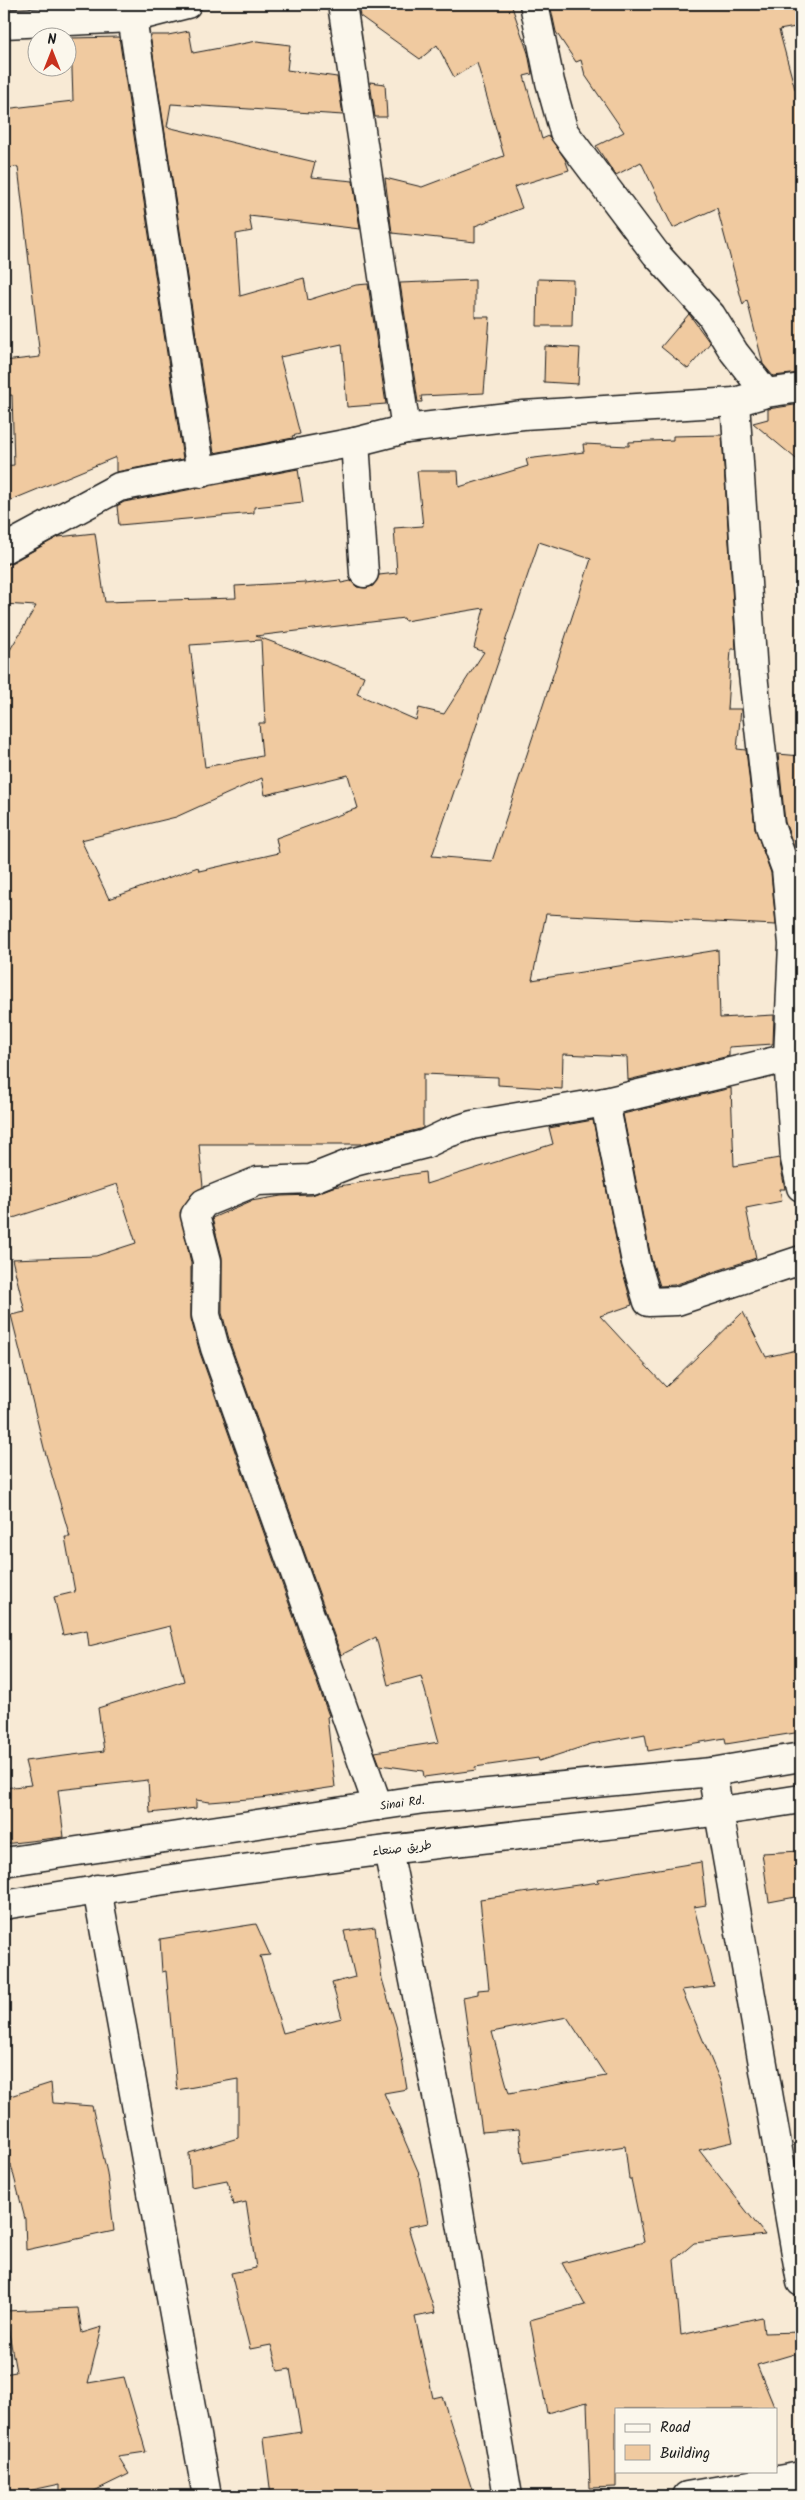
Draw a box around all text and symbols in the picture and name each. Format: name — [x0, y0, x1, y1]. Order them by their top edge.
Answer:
north arrow — [28, 28, 78, 78]
text: N — [48, 29, 57, 51]
street label: Sinai Rd. — [379, 1791, 426, 1816]
street label: طريق صنعاء — [371, 1835, 433, 1862]
legend — [615, 2408, 778, 2472]
text: Road — [660, 2416, 691, 2440]
text: Building — [660, 2442, 710, 2466]

